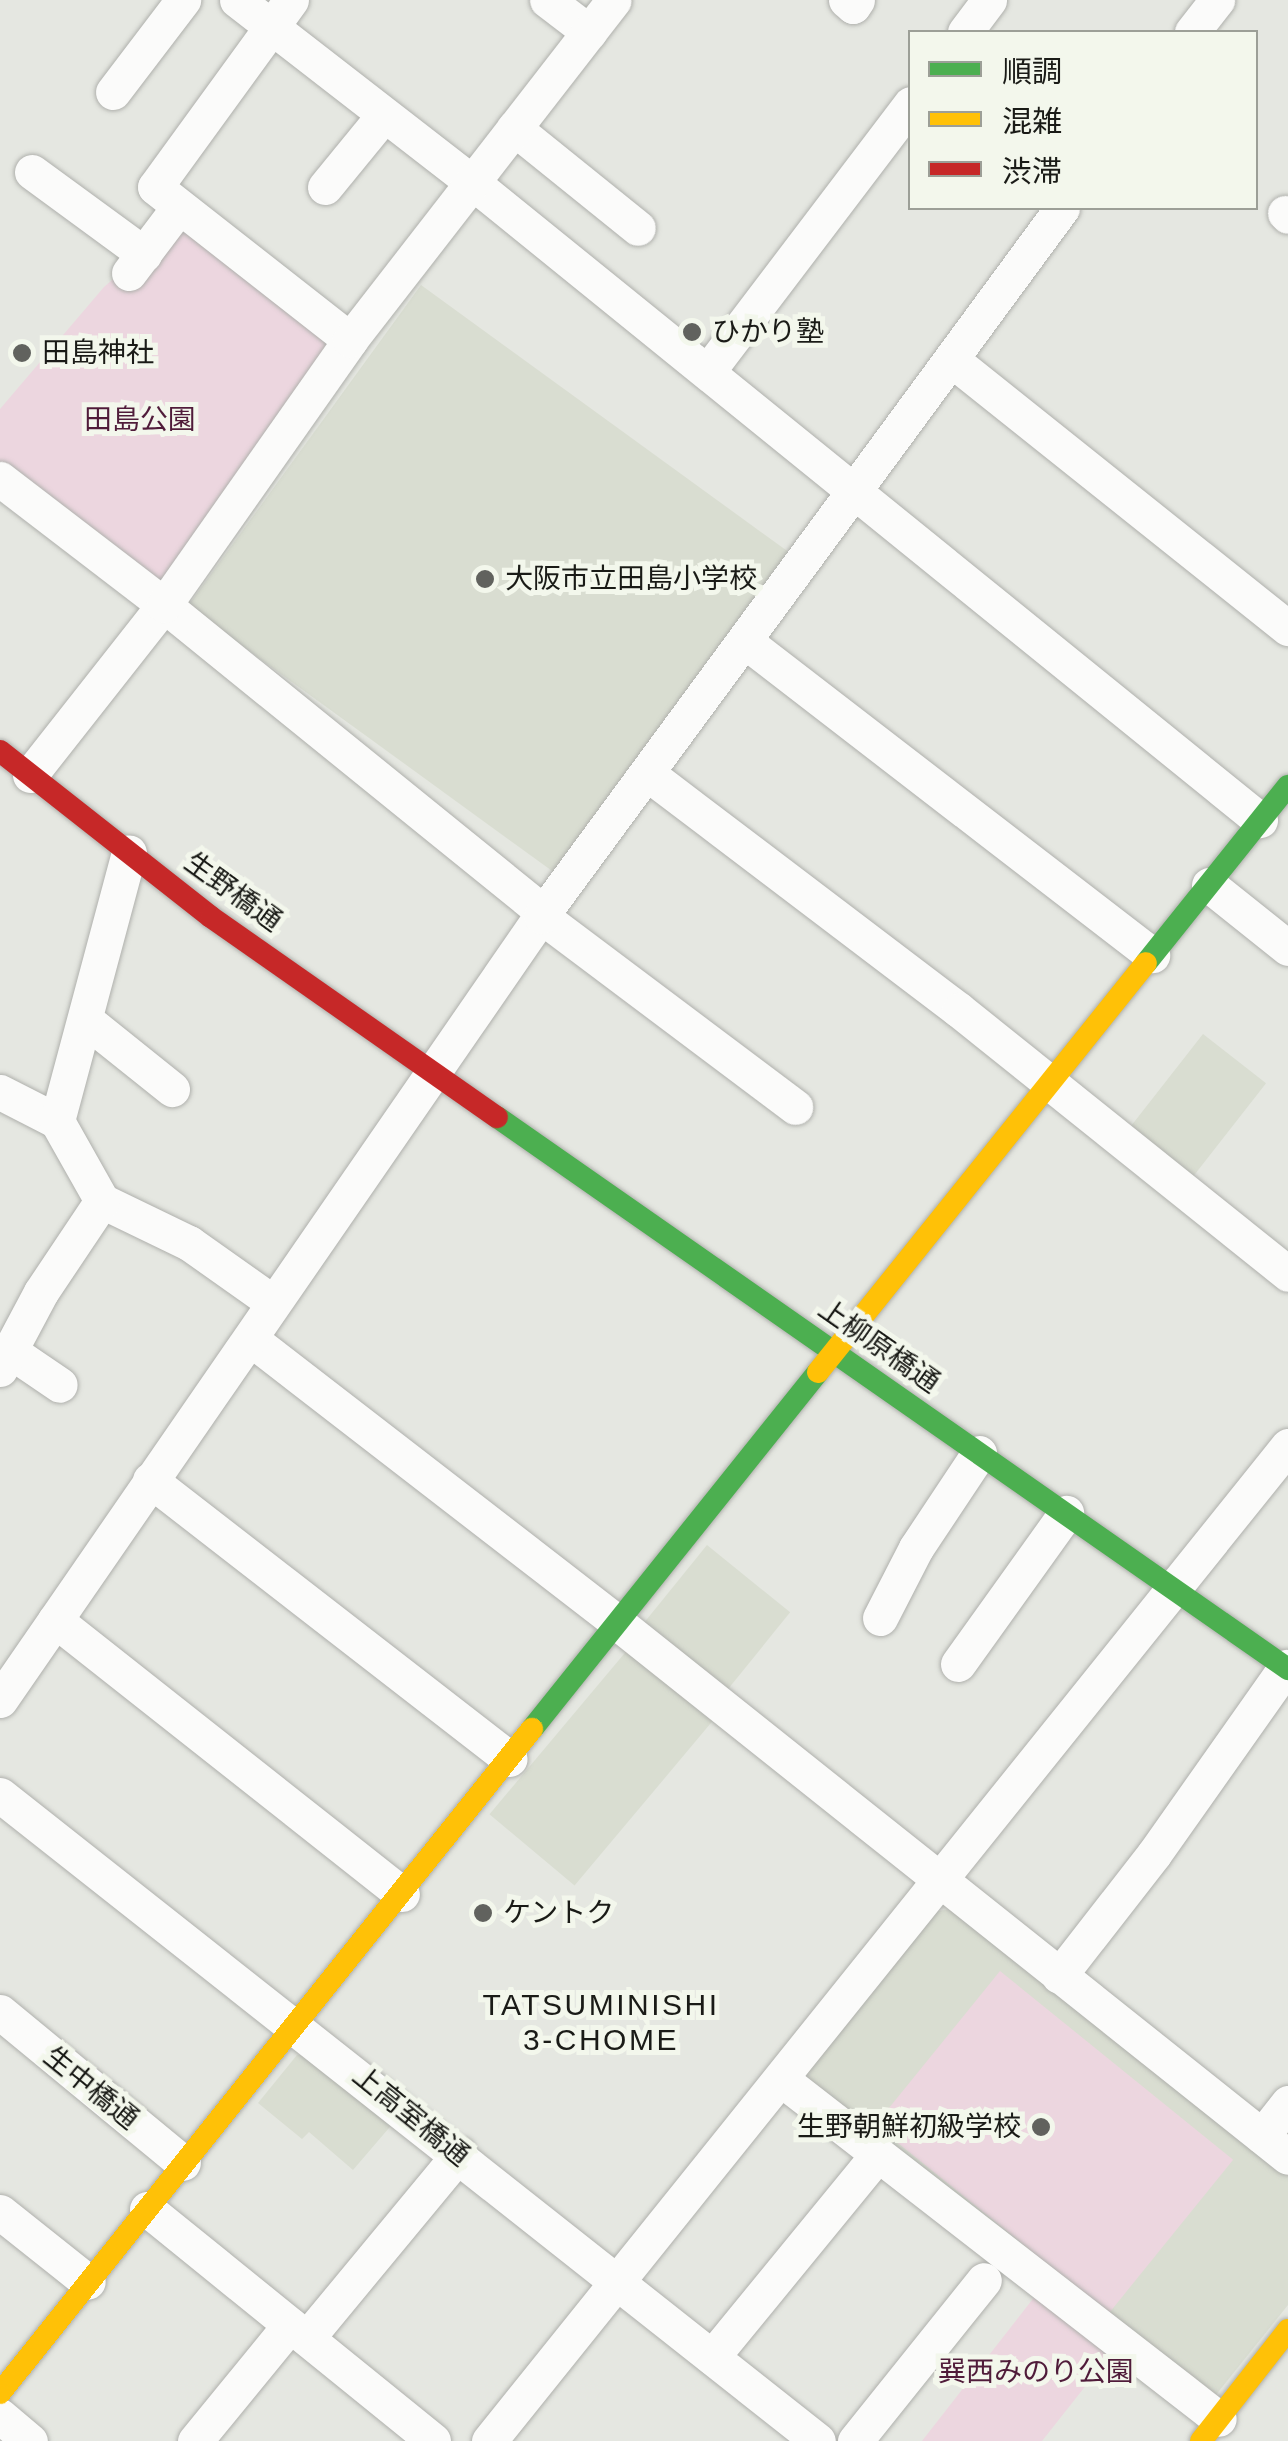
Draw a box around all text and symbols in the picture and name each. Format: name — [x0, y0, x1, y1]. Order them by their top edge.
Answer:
legend — [908, 30, 1258, 210]
text: 順調 — [1002, 55, 1062, 88]
text: 混雑 — [1002, 105, 1062, 138]
text: 渋滞 — [1002, 155, 1062, 188]
place label: ひかり塾 — [712, 315, 824, 349]
marker: ひかり塾 — [681, 321, 703, 343]
place label: 田島神社 — [42, 336, 154, 370]
marker: 田島神社 — [11, 342, 33, 364]
park label: 田島公園 — [84, 403, 196, 437]
place label: 大阪市立田島小学校 — [505, 562, 757, 596]
marker: 大阪市立田島小学校 — [474, 568, 496, 590]
street label: 生野橋通 — [178, 845, 288, 939]
street label: 上柳原橋通 — [812, 1292, 946, 1400]
place label: ケントク — [503, 1896, 615, 1930]
marker: ケントク — [472, 1902, 494, 1924]
district label: TATSUMINISHI 3-CHOME — [482, 1987, 720, 2058]
street label: 生中橋通 — [37, 2040, 145, 2136]
street label: 上高室橋通 — [346, 2059, 476, 2173]
place label: 生野朝鮮初級学校 — [797, 2110, 1021, 2144]
marker: 生野朝鮮初級学校 — [1030, 2116, 1052, 2138]
park label: 巽西みのり公園 — [938, 2355, 1134, 2389]

